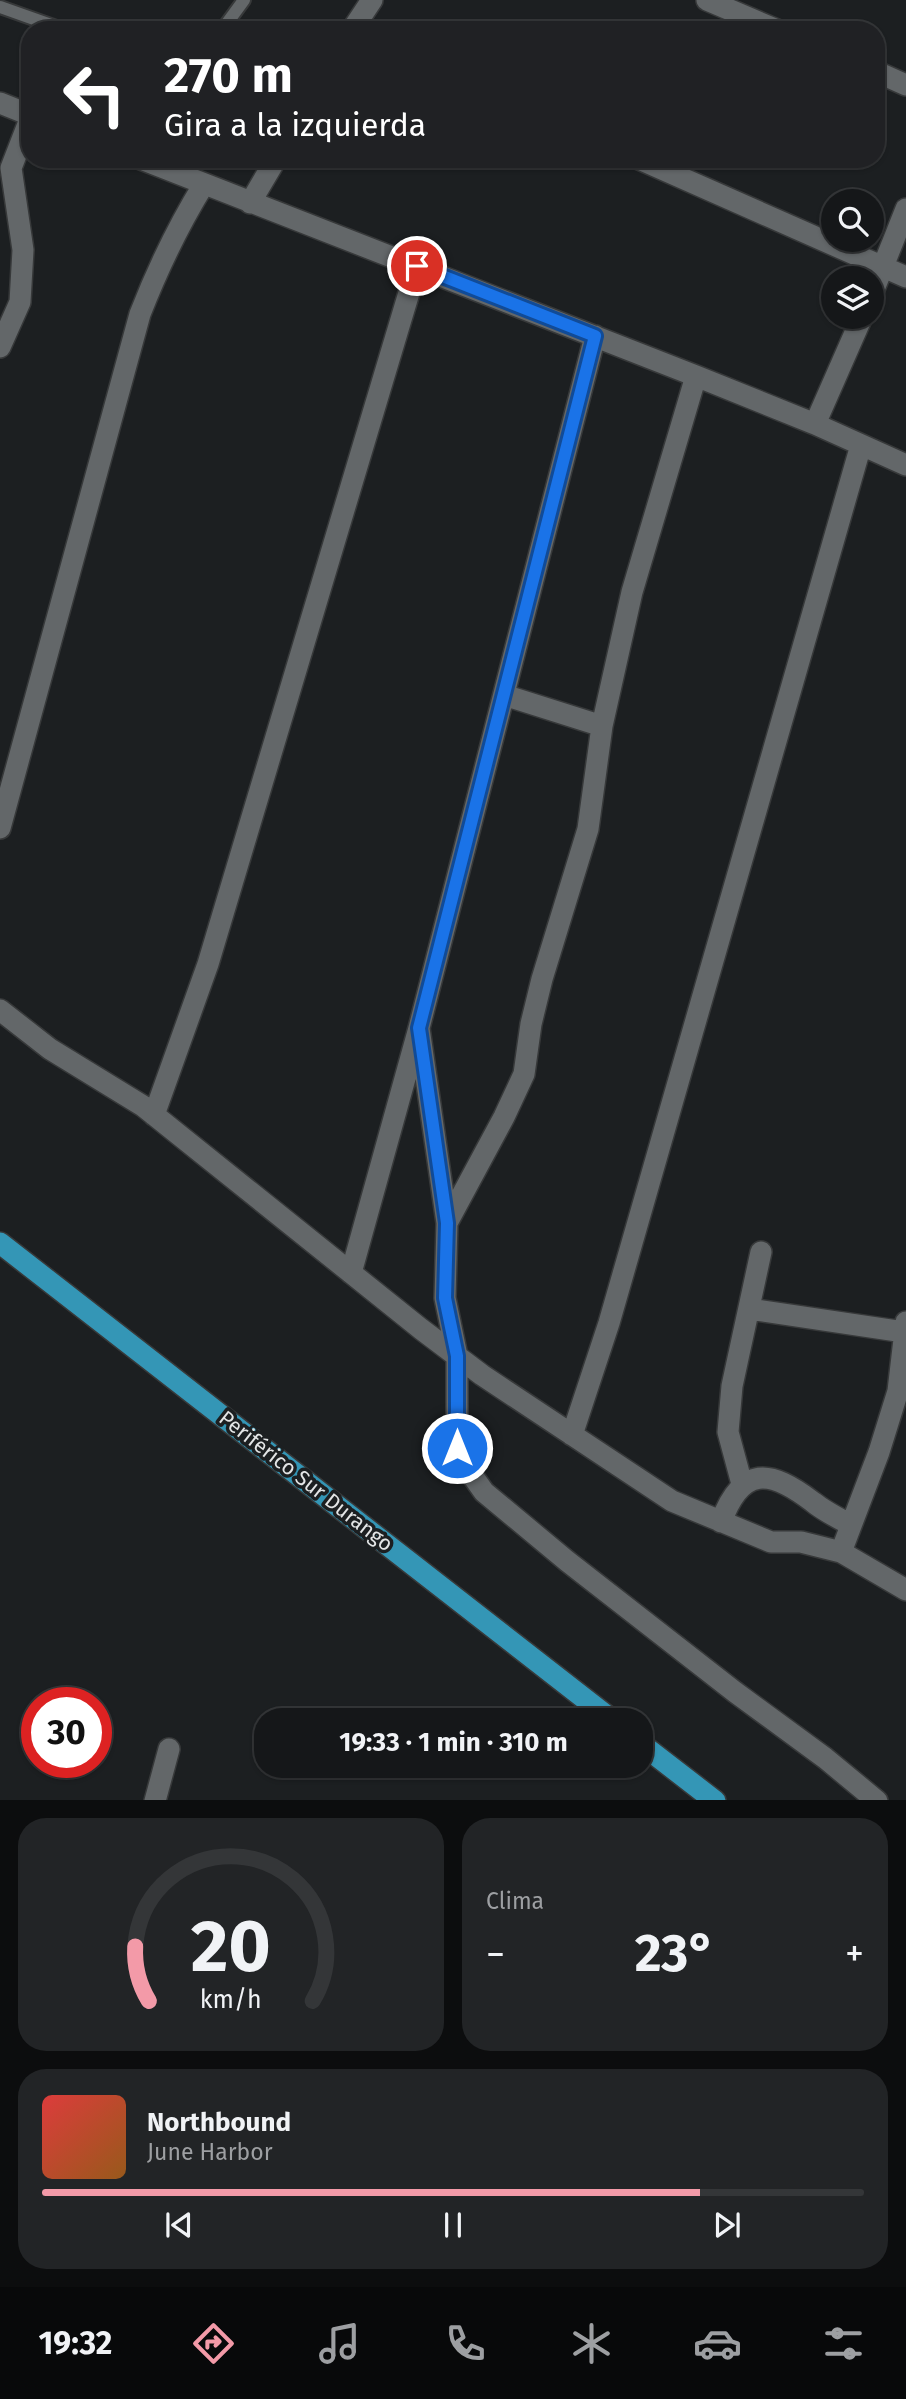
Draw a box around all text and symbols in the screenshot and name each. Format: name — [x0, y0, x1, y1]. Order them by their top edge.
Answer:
text: 270 m — [164, 46, 293, 105]
icon: left — [49, 49, 140, 140]
text: Gira a la izquierda — [164, 106, 426, 144]
map controls — [821, 189, 884, 329]
button: search — [821, 189, 884, 252]
pin — [387, 236, 447, 296]
icon: arrive — [398, 247, 436, 285]
button: layers — [821, 266, 884, 329]
street label: Periférico Sur Durango — [214, 1405, 398, 1557]
position arrow — [420, 1411, 494, 1485]
speed limit sign: 30 — [21, 1687, 112, 1778]
text: 19:33 · 1 min · 310 m — [339, 1727, 568, 1758]
text: Clima — [486, 1887, 544, 1915]
text: 20 — [191, 1903, 271, 1990]
text: 23° — [635, 1922, 715, 1985]
text: − — [486, 1931, 505, 1977]
text: + — [845, 1931, 864, 1977]
text: km/h — [200, 1984, 262, 2014]
text: Northbound — [147, 2107, 291, 2138]
text: June Harbor — [147, 2138, 273, 2166]
icon: previous — [160, 2206, 198, 2244]
icon: pause — [434, 2206, 472, 2244]
icon: next — [708, 2206, 746, 2244]
icon: directions — [189, 2319, 238, 2368]
icon: music — [315, 2319, 364, 2368]
icon: phone — [441, 2319, 490, 2368]
icon: climate — [567, 2319, 616, 2368]
icon: car — [693, 2319, 742, 2368]
icon: filters — [819, 2319, 868, 2368]
text: 19:32 — [38, 2324, 112, 2362]

